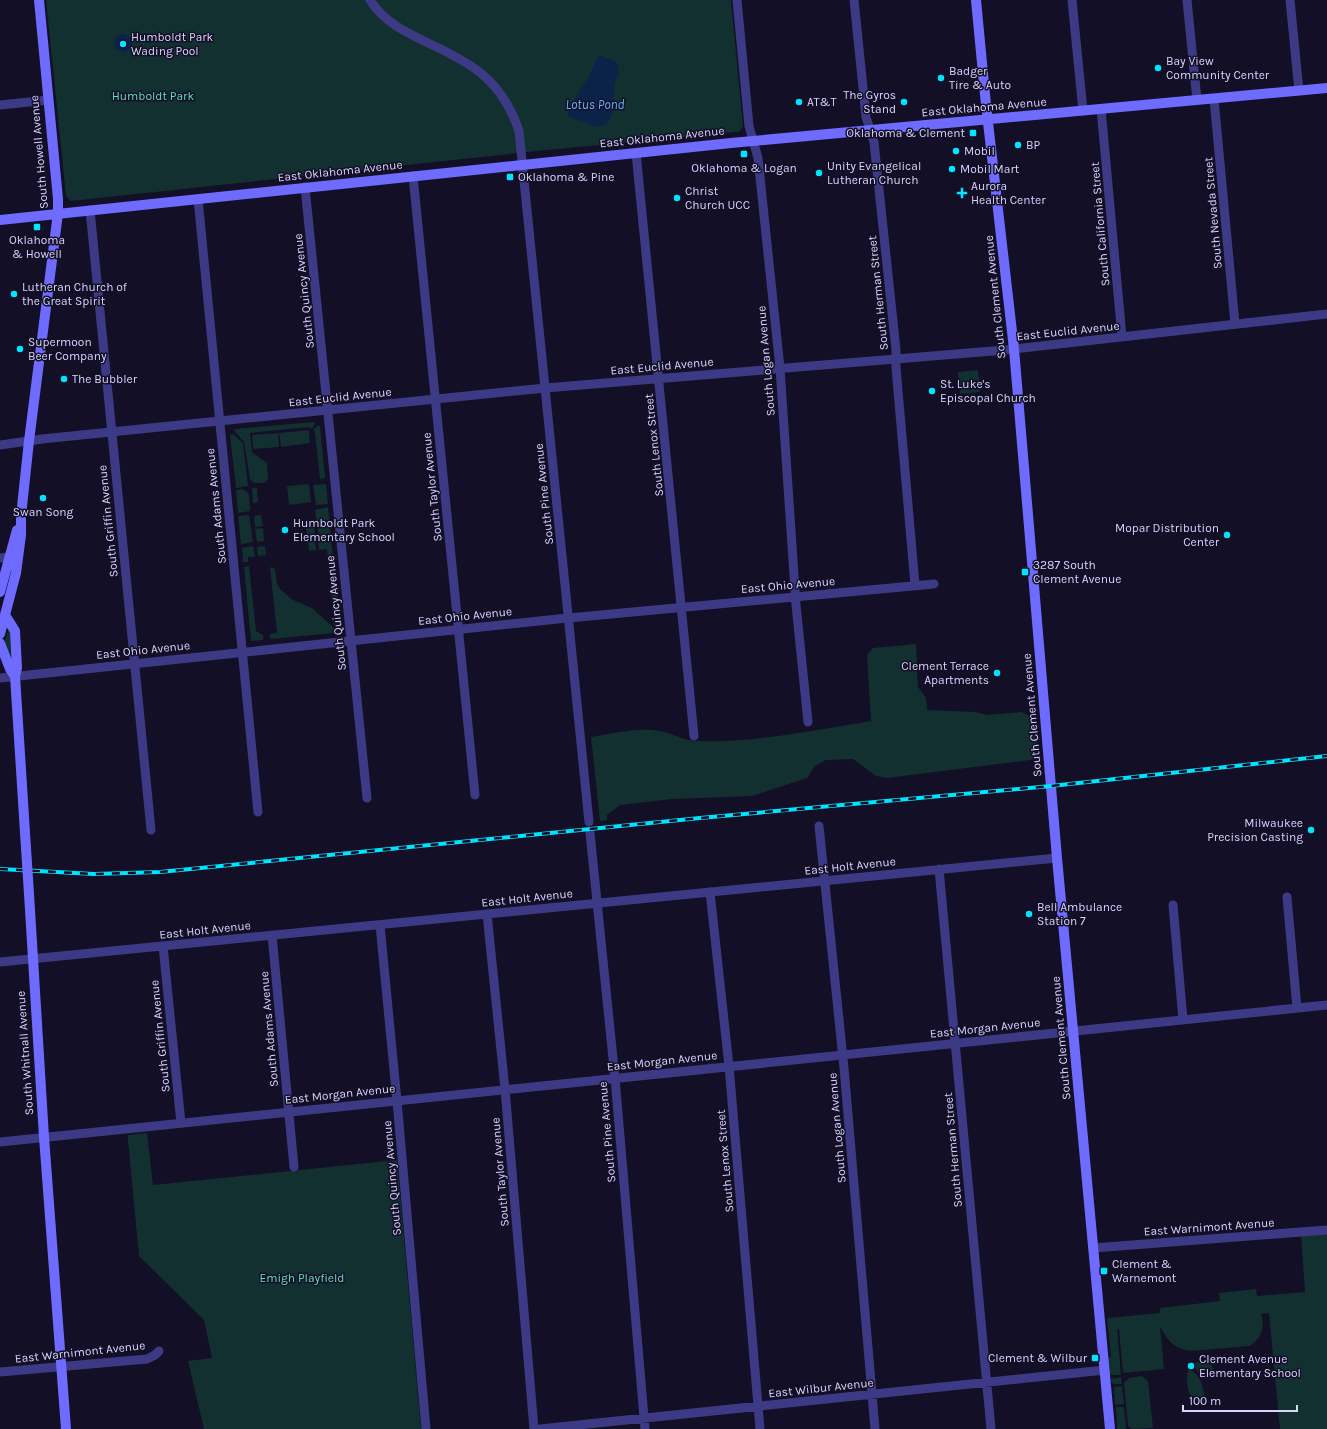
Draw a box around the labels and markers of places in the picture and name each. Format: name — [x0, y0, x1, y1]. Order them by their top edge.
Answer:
place label: Humboldt Park Wading Pool — [131, 30, 214, 58]
marker: Humboldt Park Wading Pool — [118, 39, 128, 49]
place label: Bay View Community Center — [1166, 54, 1270, 82]
marker: Bay View Community Center — [1153, 63, 1163, 73]
place label: Badger Tire & Auto — [949, 64, 1011, 92]
marker: Badger Tire & Auto — [936, 73, 946, 83]
place label: The Gyros Stand — [843, 88, 896, 116]
place label: AT&T — [807, 95, 836, 109]
marker: AT&T — [794, 97, 804, 107]
marker: The Gyros Stand — [899, 97, 909, 107]
place label: Oklahoma & Clement — [846, 126, 965, 140]
marker: Oklahoma & Clement — [968, 128, 978, 138]
place label: BP — [1026, 138, 1040, 152]
marker: BP — [1013, 140, 1023, 150]
place label: Mobil — [964, 144, 995, 158]
marker: Mobil — [951, 146, 961, 156]
marker: Oklahoma & Logan — [739, 149, 749, 159]
place label: Unity Evangelical Lutheran Church — [827, 159, 921, 187]
place label: Oklahoma & Logan — [691, 161, 797, 175]
place label: Mobil Mart — [960, 162, 1020, 176]
marker: Mobil Mart — [947, 164, 957, 174]
marker: Unity Evangelical Lutheran Church — [814, 168, 824, 178]
place label: Oklahoma & Pine — [518, 170, 614, 184]
marker: Oklahoma & Pine — [505, 172, 515, 182]
place label: Aurora Health Center — [971, 179, 1046, 207]
place label: Christ Church UCC — [685, 184, 750, 212]
marker: Aurora Health Center — [956, 187, 968, 199]
marker: Christ Church UCC — [672, 193, 682, 203]
marker: Oklahoma & Howell — [32, 222, 42, 232]
place label: Oklahoma & Howell — [9, 233, 65, 261]
place label: Lutheran Church of the Great Spirit — [22, 280, 128, 308]
marker: Lutheran Church of the Great Spirit — [9, 289, 19, 299]
place label: Supermoon Beer Company — [28, 335, 107, 363]
marker: Supermoon Beer Company — [15, 344, 25, 354]
place label: The Bubbler — [72, 372, 138, 386]
marker: The Bubbler — [59, 374, 69, 384]
place label: St. Luke's Episcopal Church — [940, 377, 1036, 405]
marker: St. Luke's Episcopal Church — [927, 386, 937, 396]
marker: Swan Song — [38, 493, 48, 503]
place label: Swan Song — [13, 505, 73, 519]
place label: Humboldt Park Elementary School — [293, 516, 395, 544]
place label: Mopar Distribution Center — [1115, 521, 1220, 549]
marker: Humboldt Park Elementary School — [280, 525, 290, 535]
marker: Mopar Distribution Center — [1222, 530, 1232, 540]
place label: 3287 South Clement Avenue — [1033, 558, 1121, 586]
marker: 3287 South Clement Avenue — [1020, 567, 1030, 577]
place label: Clement Terrace Apartments — [901, 659, 989, 687]
marker: Clement Terrace Apartments — [992, 668, 1002, 678]
place label: Milwaukee Precision Casting — [1207, 816, 1303, 844]
marker: Milwaukee Precision Casting — [1306, 825, 1316, 835]
place label: Bell Ambulance Station 7 — [1037, 900, 1122, 928]
marker: Bell Ambulance Station 7 — [1024, 909, 1034, 919]
place label: Clement & Warnemont — [1112, 1257, 1177, 1285]
marker: Clement & Warnemont — [1099, 1266, 1109, 1276]
place label: Clement & Wilbur — [988, 1351, 1088, 1365]
place label: Clement Avenue Elementary School — [1199, 1352, 1301, 1380]
marker: Clement & Wilbur — [1090, 1353, 1100, 1363]
marker: Clement Avenue Elementary School — [1186, 1361, 1196, 1371]

